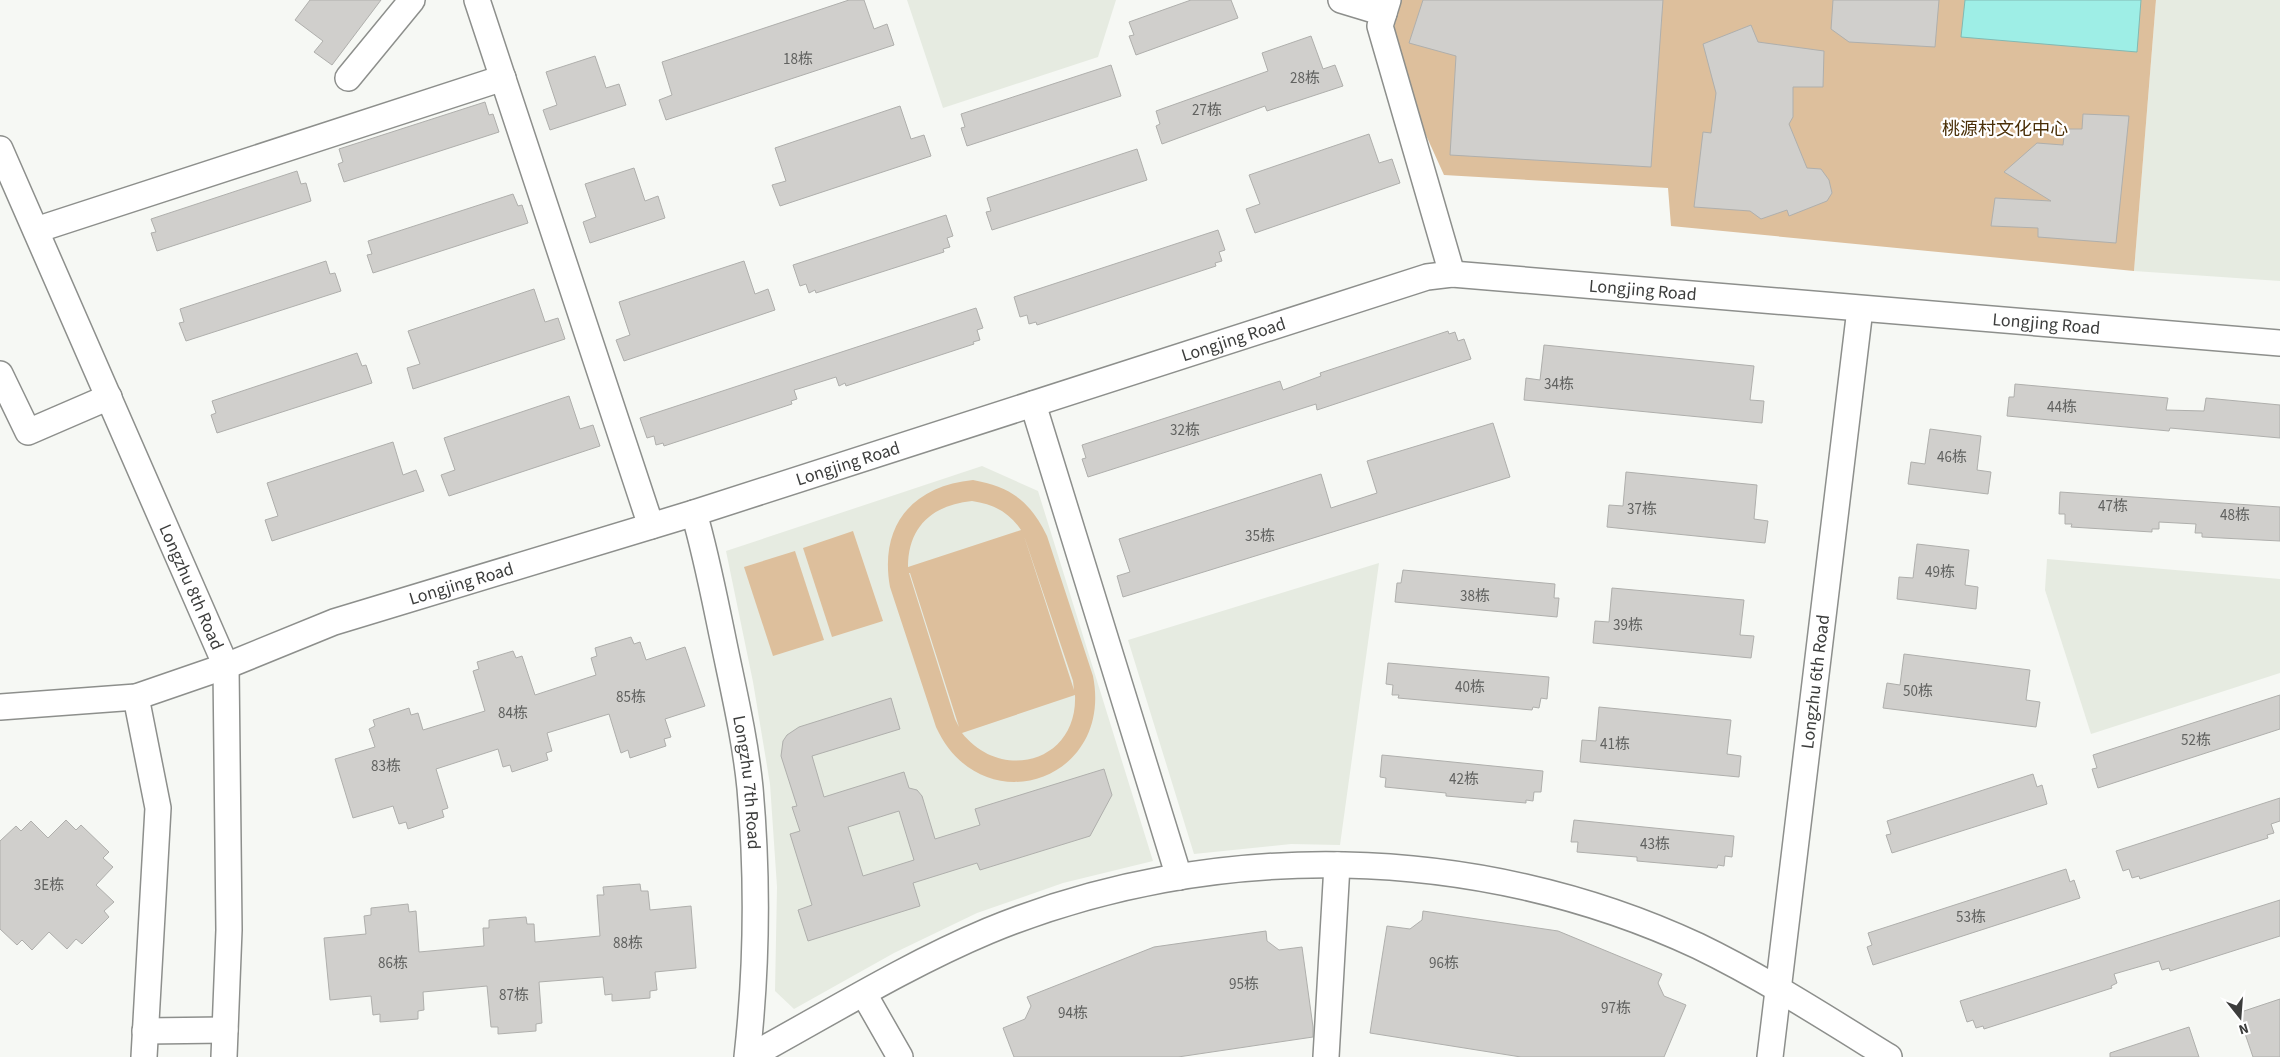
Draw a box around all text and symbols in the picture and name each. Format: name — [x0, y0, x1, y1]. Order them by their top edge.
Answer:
house number: 18栋 — [783, 49, 813, 70]
house number: 28栋 — [1290, 68, 1320, 89]
house number: 27栋 — [1192, 100, 1222, 121]
park label: 桃源村文化中心 — [1942, 117, 2068, 142]
street label: Longjing Road — [1588, 273, 1698, 307]
street label: Longjing Road — [1991, 307, 2101, 341]
street label: Longjing Road — [1178, 311, 1289, 368]
house number: 34栋 — [1544, 374, 1574, 395]
house number: 44栋 — [2047, 397, 2077, 418]
house number: 32栋 — [1170, 420, 1200, 441]
street label: Longjing Road — [793, 435, 903, 492]
house number: 46栋 — [1937, 447, 1967, 468]
house number: 47栋 — [2098, 496, 2128, 517]
house number: 37栋 — [1627, 499, 1657, 520]
house number: 48栋 — [2220, 505, 2250, 526]
street label: Longzhu 8th Road — [153, 520, 229, 654]
house number: 35栋 — [1245, 526, 1275, 547]
street label: Longjing Road — [406, 556, 517, 612]
house number: 49栋 — [1925, 562, 1955, 583]
house number: 38栋 — [1460, 586, 1490, 607]
street label: Longzhu 6th Road — [1795, 613, 1836, 750]
house number: 39栋 — [1613, 615, 1643, 636]
house number: 40栋 — [1455, 677, 1485, 698]
house number: 50栋 — [1903, 681, 1933, 702]
house number: 85栋 — [616, 687, 646, 708]
house number: 84栋 — [498, 703, 528, 724]
street label: Longzhu 7th Road — [726, 713, 766, 850]
house number: 52栋 — [2181, 730, 2211, 751]
house number: 41栋 — [1600, 734, 1630, 755]
house number: 83栋 — [371, 756, 401, 777]
house number: 42栋 — [1449, 769, 1479, 790]
house number: 43栋 — [1640, 834, 1670, 855]
house number: 3E栋 — [34, 875, 64, 896]
house number: 53栋 — [1956, 907, 1986, 928]
house number: 88栋 — [613, 933, 643, 954]
house number: 86栋 — [378, 953, 408, 974]
house number: 96栋 — [1429, 953, 1459, 974]
house number: 95栋 — [1229, 974, 1259, 995]
house number: 87栋 — [499, 985, 529, 1006]
north arrow — [2215, 992, 2265, 1042]
house number: 97栋 — [1601, 998, 1631, 1019]
house number: 94栋 — [1058, 1003, 1088, 1024]
text: N — [2236, 1018, 2251, 1039]

